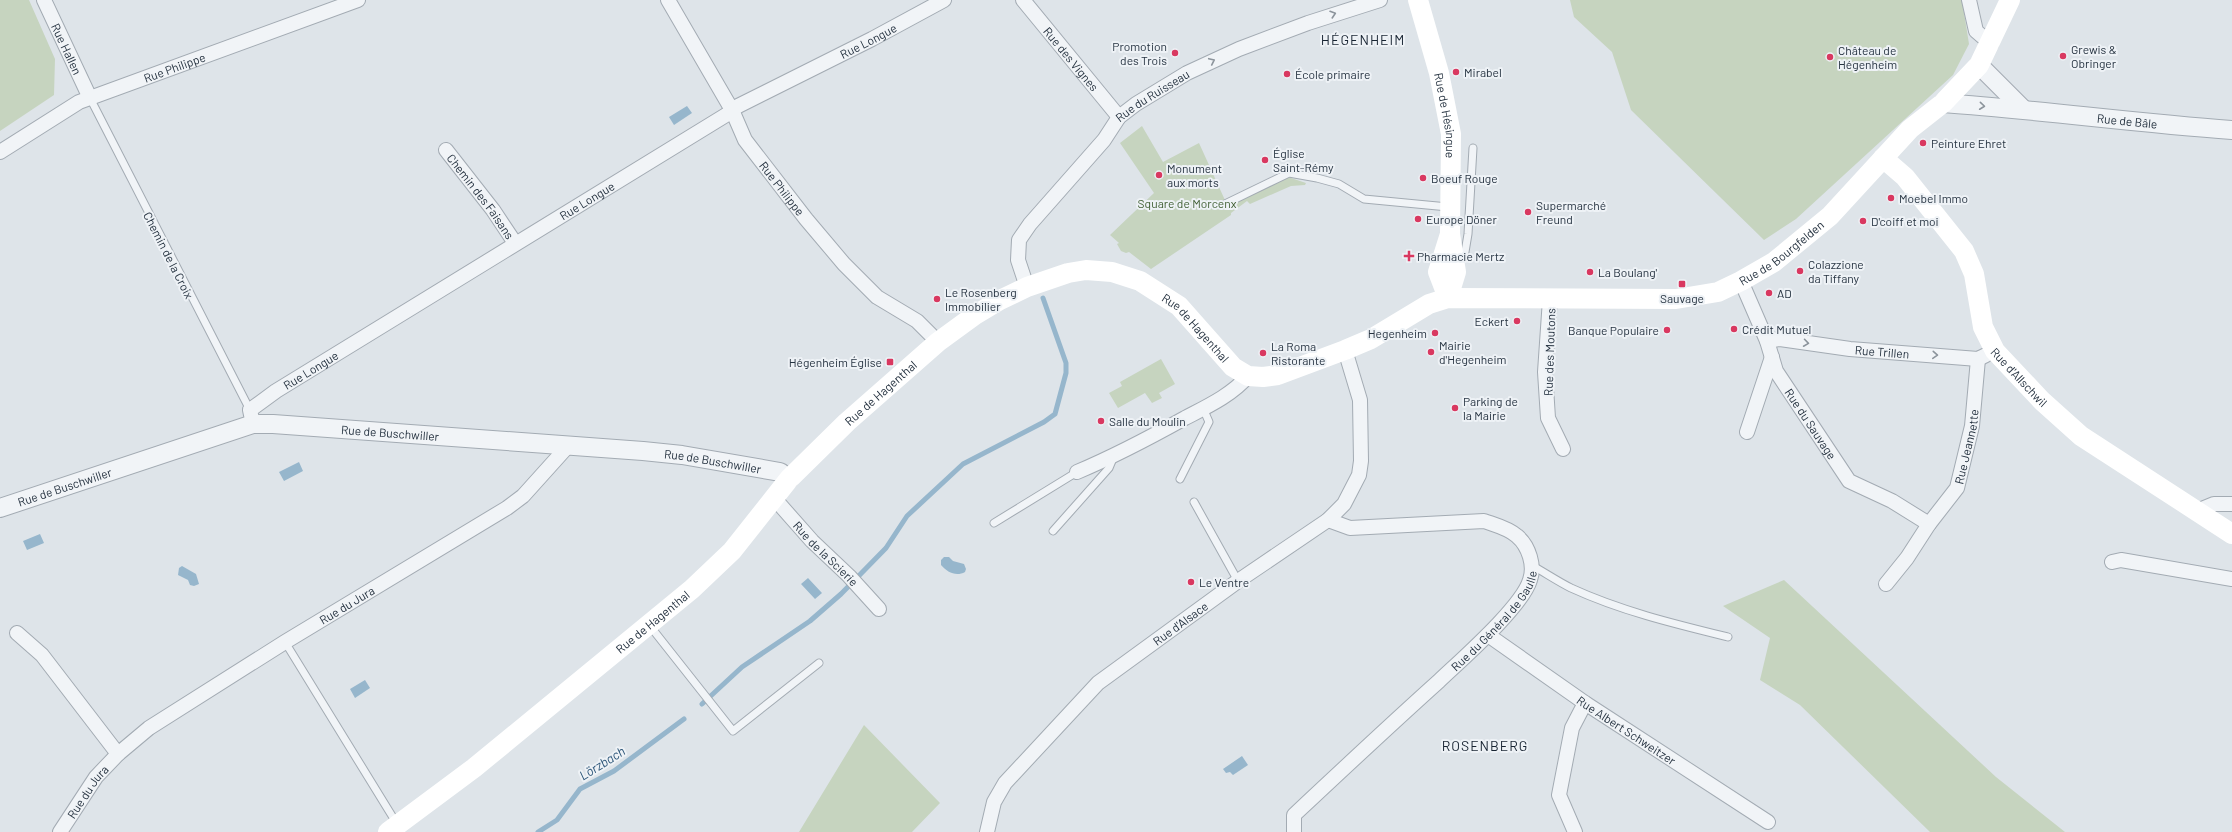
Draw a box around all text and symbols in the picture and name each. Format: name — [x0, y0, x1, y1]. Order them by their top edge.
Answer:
one-way arrow — [1330, 10, 1337, 19]
street label: Rue Longue — [837, 20, 899, 61]
street label: Rue Hallen — [49, 21, 85, 77]
street label: Rue des Vignes — [1041, 24, 1102, 94]
district label: HÉGENHEIM — [1321, 31, 1405, 48]
place label: Promotion des Trois — [1112, 39, 1167, 67]
place label: Grewis & Obringer — [2071, 42, 2117, 70]
place label: Château de Hégenheim — [1838, 43, 1897, 71]
marker: Promotion des Trois — [1170, 48, 1180, 58]
street label: Rue Philippe — [142, 49, 207, 85]
marker: Grewis & Obringer — [2058, 51, 2068, 61]
marker: Château de Hégenheim — [1825, 52, 1835, 62]
one-way arrow — [1208, 58, 1216, 66]
place label: Mirabel — [1464, 65, 1502, 79]
street label: Rue du Ruisseau — [1112, 66, 1192, 124]
place label: École primaire — [1295, 67, 1370, 81]
marker: Mirabel — [1451, 67, 1461, 77]
marker: École primaire — [1282, 69, 1292, 79]
street label: Rue de Hésingue — [1432, 71, 1458, 158]
one-way arrow — [1979, 101, 1985, 110]
street label: Rue de Bâle — [2096, 111, 2158, 131]
place label: Peinture Ehret — [1931, 136, 2006, 150]
marker: Peinture Ehret — [1918, 138, 1928, 148]
place label: Église Saint-Rémy — [1273, 146, 1334, 174]
street label: Chemin des Faisans — [445, 151, 517, 242]
marker: Église Saint-Rémy — [1260, 155, 1270, 165]
street label: Rue Philippe — [757, 158, 808, 218]
place label: Monument aux morts — [1167, 161, 1222, 189]
marker: Monument aux morts — [1154, 170, 1164, 180]
place label: Boeuf Rouge — [1431, 171, 1498, 185]
marker: Boeuf Rouge — [1418, 173, 1428, 183]
street label: Rue Longue — [557, 178, 617, 223]
place label: Moebel Immo — [1899, 191, 1968, 205]
marker: Moebel Immo — [1886, 193, 1896, 203]
park label: Square de Morcenx — [1138, 196, 1237, 210]
place label: Supermarché Freund — [1536, 198, 1606, 226]
marker: Supermarché Freund — [1523, 207, 1533, 217]
street label: Chemin de la Croix — [141, 209, 197, 301]
place label: Europe Döner — [1426, 212, 1498, 226]
marker: Europe Döner — [1413, 214, 1423, 224]
place label: D'coiff et moi — [1871, 214, 1939, 228]
marker: D'coiff et moi — [1858, 216, 1868, 226]
street label: Rue de Bourgfelden — [1736, 217, 1826, 288]
place label: Pharmacie Mertz — [1417, 249, 1504, 263]
marker: Pharmacie Mertz — [1404, 251, 1414, 261]
place label: Colazzione da Tiffany — [1808, 257, 1864, 285]
place label: La Boulang' — [1598, 265, 1657, 279]
marker: Colazzione da Tiffany — [1795, 266, 1805, 276]
marker: La Boulang' — [1585, 267, 1595, 277]
marker: Sauvage — [1677, 279, 1687, 289]
place label: Le Rosenberg Immobilier — [945, 285, 1017, 313]
place label: AD — [1777, 286, 1792, 300]
marker: AD — [1764, 288, 1774, 298]
street label: Rue de Hagenthal — [1160, 290, 1232, 365]
place label: Sauvage — [1660, 291, 1704, 305]
marker: Le Rosenberg Immobilier — [932, 294, 942, 304]
street label: Rue des Moutons — [1540, 308, 1558, 396]
place label: Eckert — [1474, 314, 1509, 328]
marker: Eckert — [1512, 316, 1522, 326]
place label: Crédit Mutuel — [1742, 322, 1811, 336]
place label: Banque Populaire — [1568, 323, 1659, 337]
marker: Crédit Mutuel — [1729, 324, 1739, 334]
marker: Banque Populaire — [1662, 325, 1672, 335]
place label: Hegenheim — [1368, 326, 1427, 340]
marker: Hegenheim — [1430, 328, 1440, 338]
place label: Mairie d'Hegenheim — [1439, 338, 1506, 366]
one-way arrow — [1803, 338, 1809, 347]
place label: La Roma Ristorante — [1271, 339, 1325, 367]
street label: Rue Trillen — [1854, 342, 1910, 361]
street label: Rue d'Allschwil — [1988, 345, 2050, 409]
marker: Mairie d'Hegenheim — [1426, 347, 1436, 357]
street label: Rue Longue — [281, 348, 340, 392]
marker: La Roma Ristorante — [1258, 348, 1268, 358]
one-way arrow — [1932, 350, 1938, 359]
place label: Hégenheim Église — [789, 355, 882, 369]
street label: Rue de Hagenthal — [842, 357, 919, 428]
marker: Hégenheim Église — [885, 357, 895, 367]
street label: Rue du Sauvage — [1782, 386, 1840, 462]
place label: Parking de la Mairie — [1463, 394, 1518, 422]
marker: Parking de la Mairie — [1450, 403, 1460, 413]
street label: Rue Jeannette — [1951, 409, 1980, 485]
place label: Salle du Moulin — [1109, 414, 1186, 428]
marker: Salle du Moulin — [1096, 416, 1106, 426]
street label: Rue de Buschwiller — [341, 422, 440, 443]
street label: Rue de Buschwiller — [664, 446, 763, 476]
street label: Rue de Buschwiller — [16, 464, 114, 509]
street label: Rue de la Scierie — [791, 518, 861, 589]
street label: Rue du Général de Gaulle — [1448, 570, 1539, 674]
place label: Le Ventre — [1199, 575, 1249, 589]
marker: Le Ventre — [1186, 577, 1196, 587]
street label: Rue du Jura — [317, 583, 377, 627]
street label: Rue de Hagenthal — [613, 587, 692, 656]
street label: Rue d'Alsace — [1150, 598, 1210, 648]
street label: Rue Albert Schweitzer — [1574, 693, 1679, 768]
district label: ROSENBERG — [1442, 737, 1528, 754]
water label: Lörzbach — [576, 743, 628, 783]
street label: Rue du Jura — [64, 762, 111, 821]

